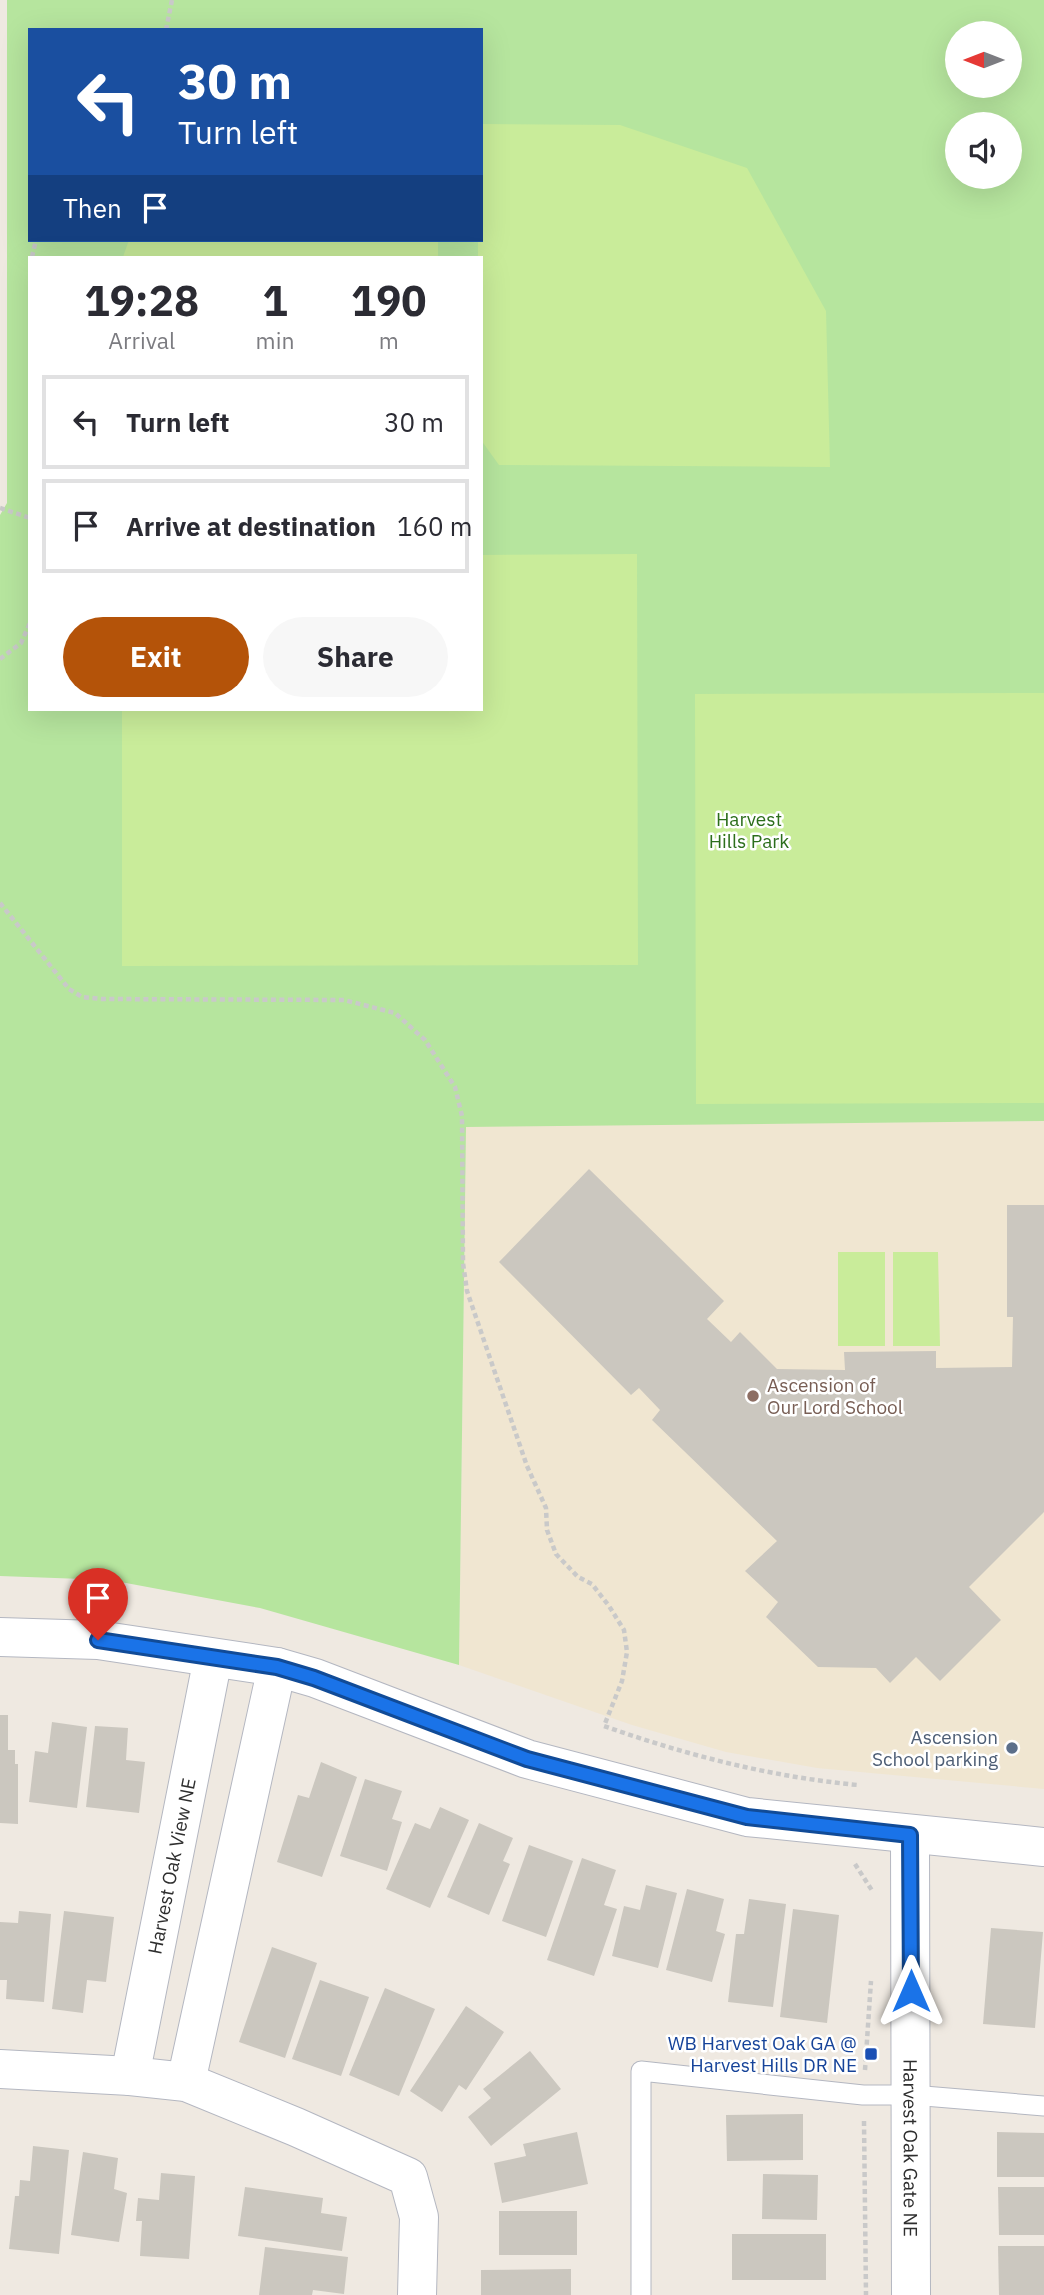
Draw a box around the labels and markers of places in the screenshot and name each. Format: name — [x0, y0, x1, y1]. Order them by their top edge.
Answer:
place label: Ascension of Our Lord School — [767, 1373, 903, 1419]
marker: Ascension of Our Lord School — [745, 1388, 761, 1404]
pin — [68, 1568, 128, 1640]
place label: Ascension School parking — [872, 1725, 998, 1771]
marker: Ascension School parking — [1004, 1740, 1020, 1756]
place label: WB Harvest Oak GA @ Harvest Hills DR NE — [668, 2031, 857, 2077]
marker: WB Harvest Oak GA @ Harvest Hills DR NE — [863, 2046, 879, 2062]

